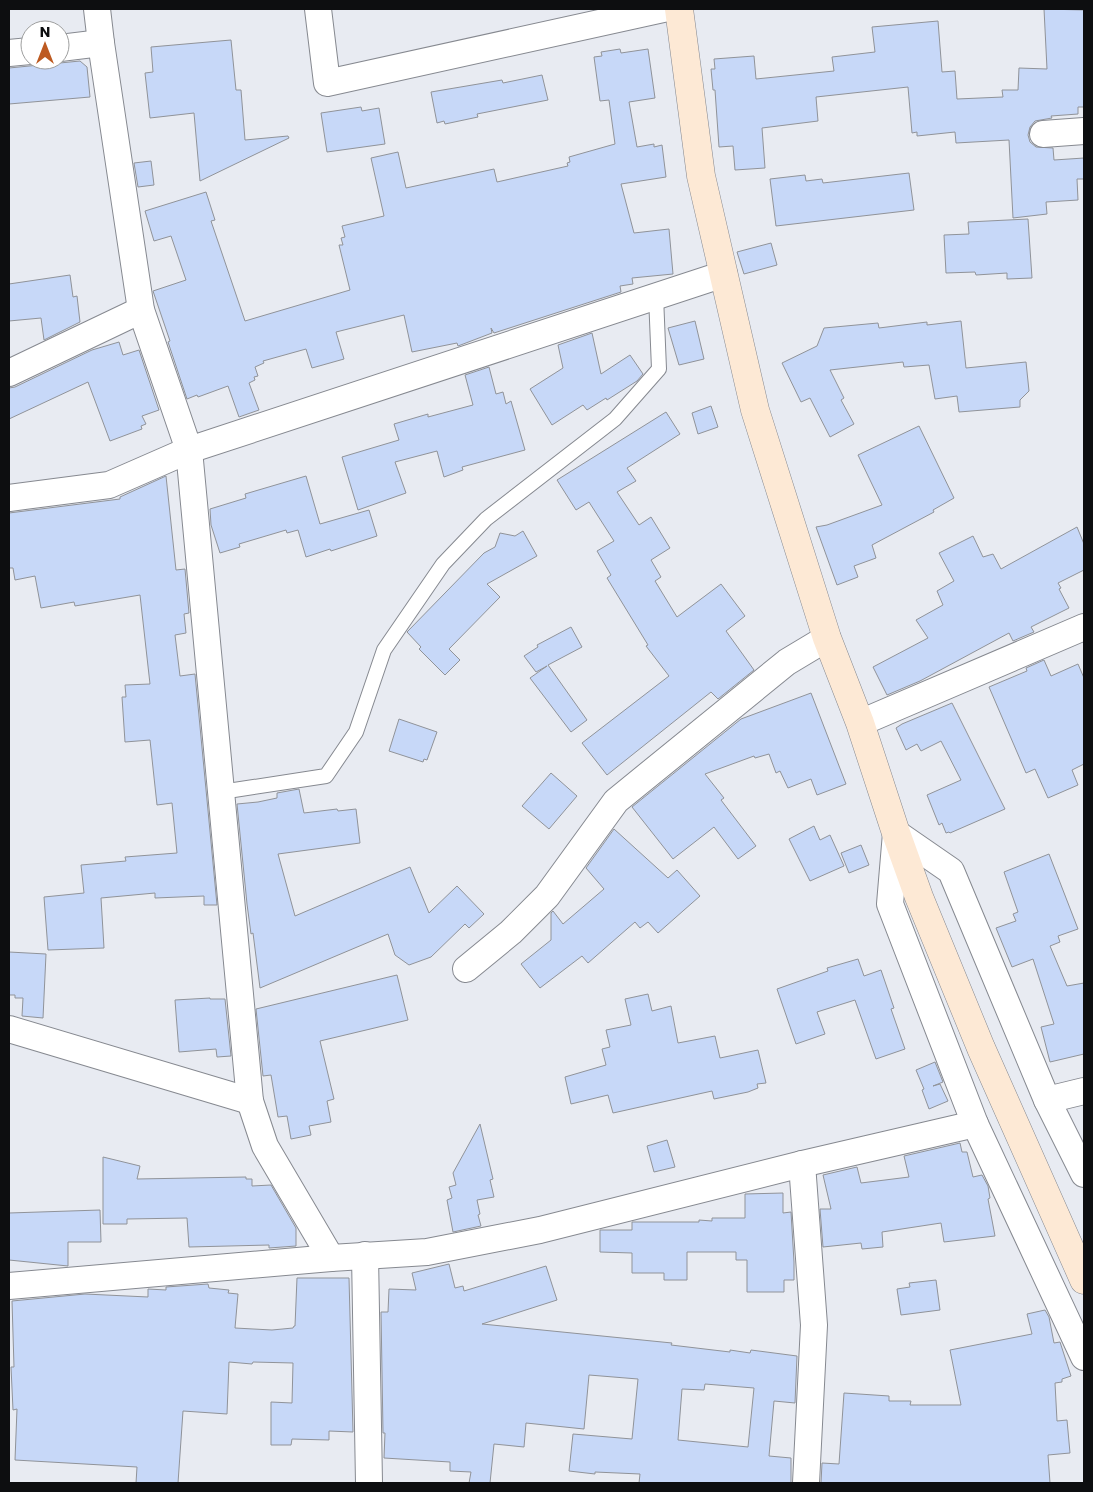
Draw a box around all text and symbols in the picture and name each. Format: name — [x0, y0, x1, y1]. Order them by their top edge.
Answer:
north arrow — [20, 20, 70, 70]
text: N — [40, 22, 50, 42]

